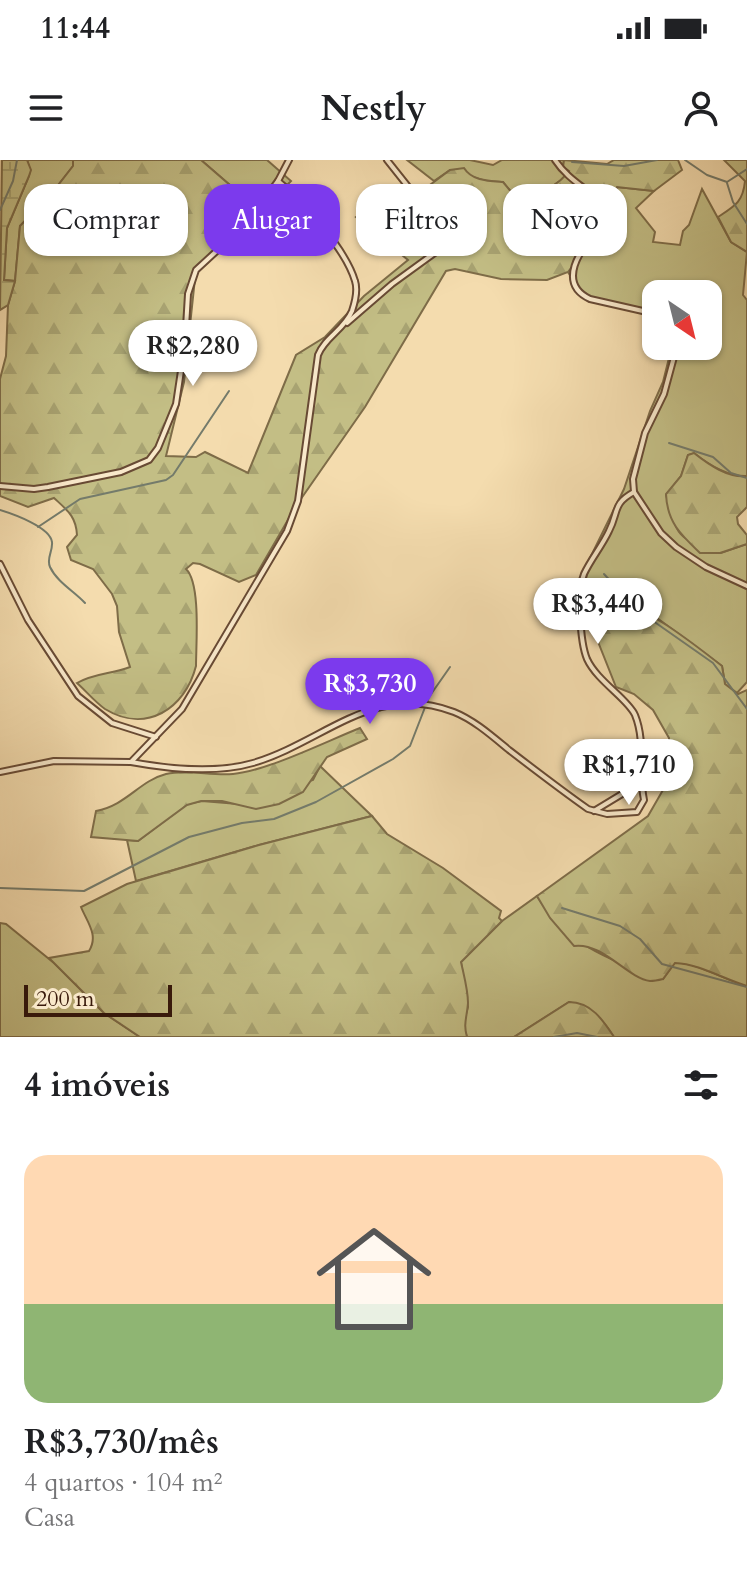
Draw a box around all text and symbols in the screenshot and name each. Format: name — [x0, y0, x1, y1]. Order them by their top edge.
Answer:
text: 11:44 — [40, 8, 110, 49]
text: Nestly — [320, 84, 427, 133]
icon: menu — [24, 86, 68, 130]
icon: person — [679, 86, 723, 130]
chip: Comprar — [24, 184, 188, 256]
chip: Alugar — [204, 184, 340, 256]
chip: Filtros — [356, 184, 487, 256]
chip: Novo — [503, 184, 627, 256]
north arrow — [642, 280, 722, 360]
map controls — [642, 280, 722, 360]
pin: R$2,280 — [119, 320, 267, 388]
text: R$2,280 — [146, 328, 240, 363]
pin: R$3,440 — [524, 578, 672, 646]
text: R$3,440 — [551, 586, 645, 621]
pin: R$3,730 — [296, 658, 444, 726]
text: R$3,730 — [323, 666, 417, 701]
pin: R$1,710 — [555, 739, 703, 807]
text: R$1,710 — [582, 747, 676, 782]
scale bar — [24, 981, 172, 1017]
text: 200 m — [36, 984, 94, 1014]
text: 4 imóveis — [24, 1062, 170, 1108]
icon: filters — [679, 1063, 723, 1107]
icon: home — [302, 1207, 446, 1351]
text: R$3,730/mês — [24, 1419, 219, 1465]
text: 4 quartos · 104 m² — [24, 1465, 222, 1500]
text: Casa — [24, 1500, 75, 1535]

